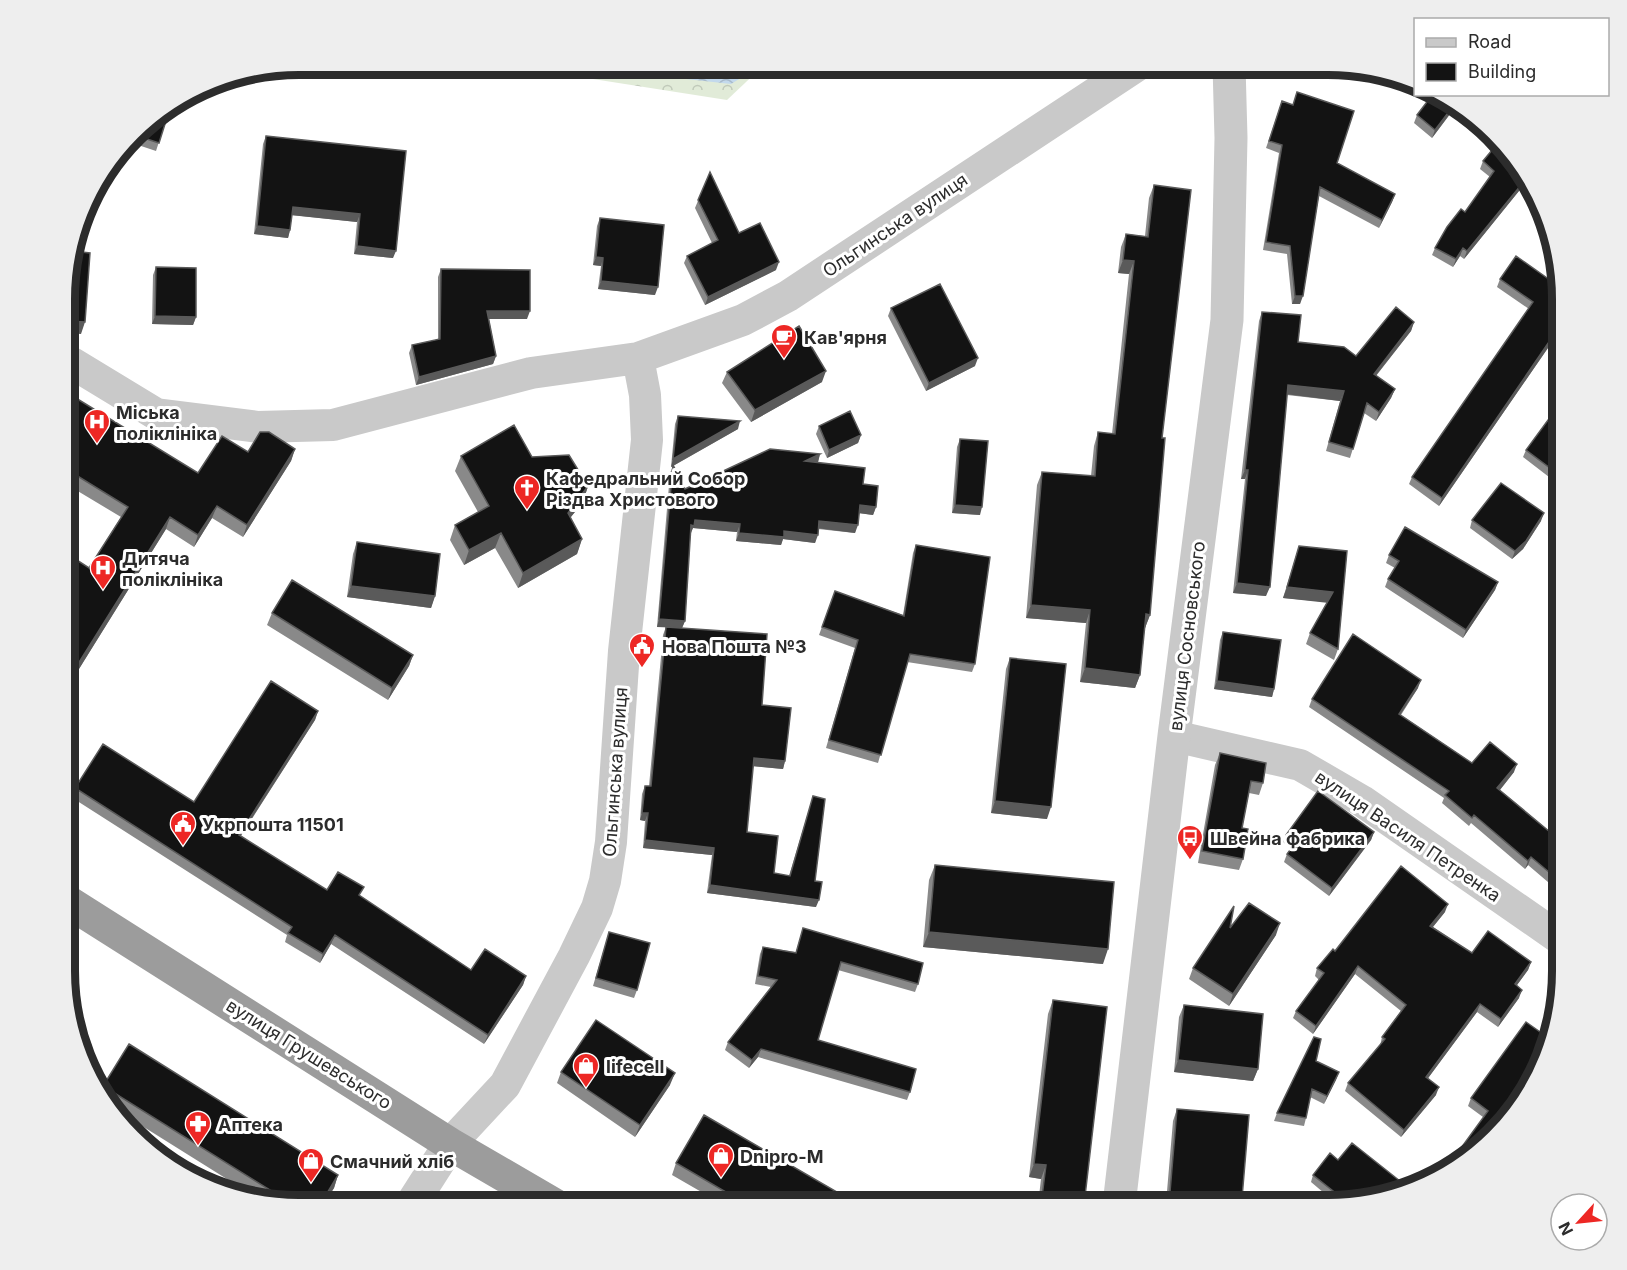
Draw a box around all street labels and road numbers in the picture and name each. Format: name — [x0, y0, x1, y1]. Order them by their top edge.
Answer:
street label: Ольгинська вулиця — [819, 169, 971, 281]
street label: вулиця Сосновського — [1165, 540, 1209, 732]
street label: Ольгинська вулиця — [599, 686, 631, 858]
street label: вулиця Василя Петренка — [1311, 766, 1505, 906]
street label: вулиця Грушевського — [223, 995, 395, 1113]

